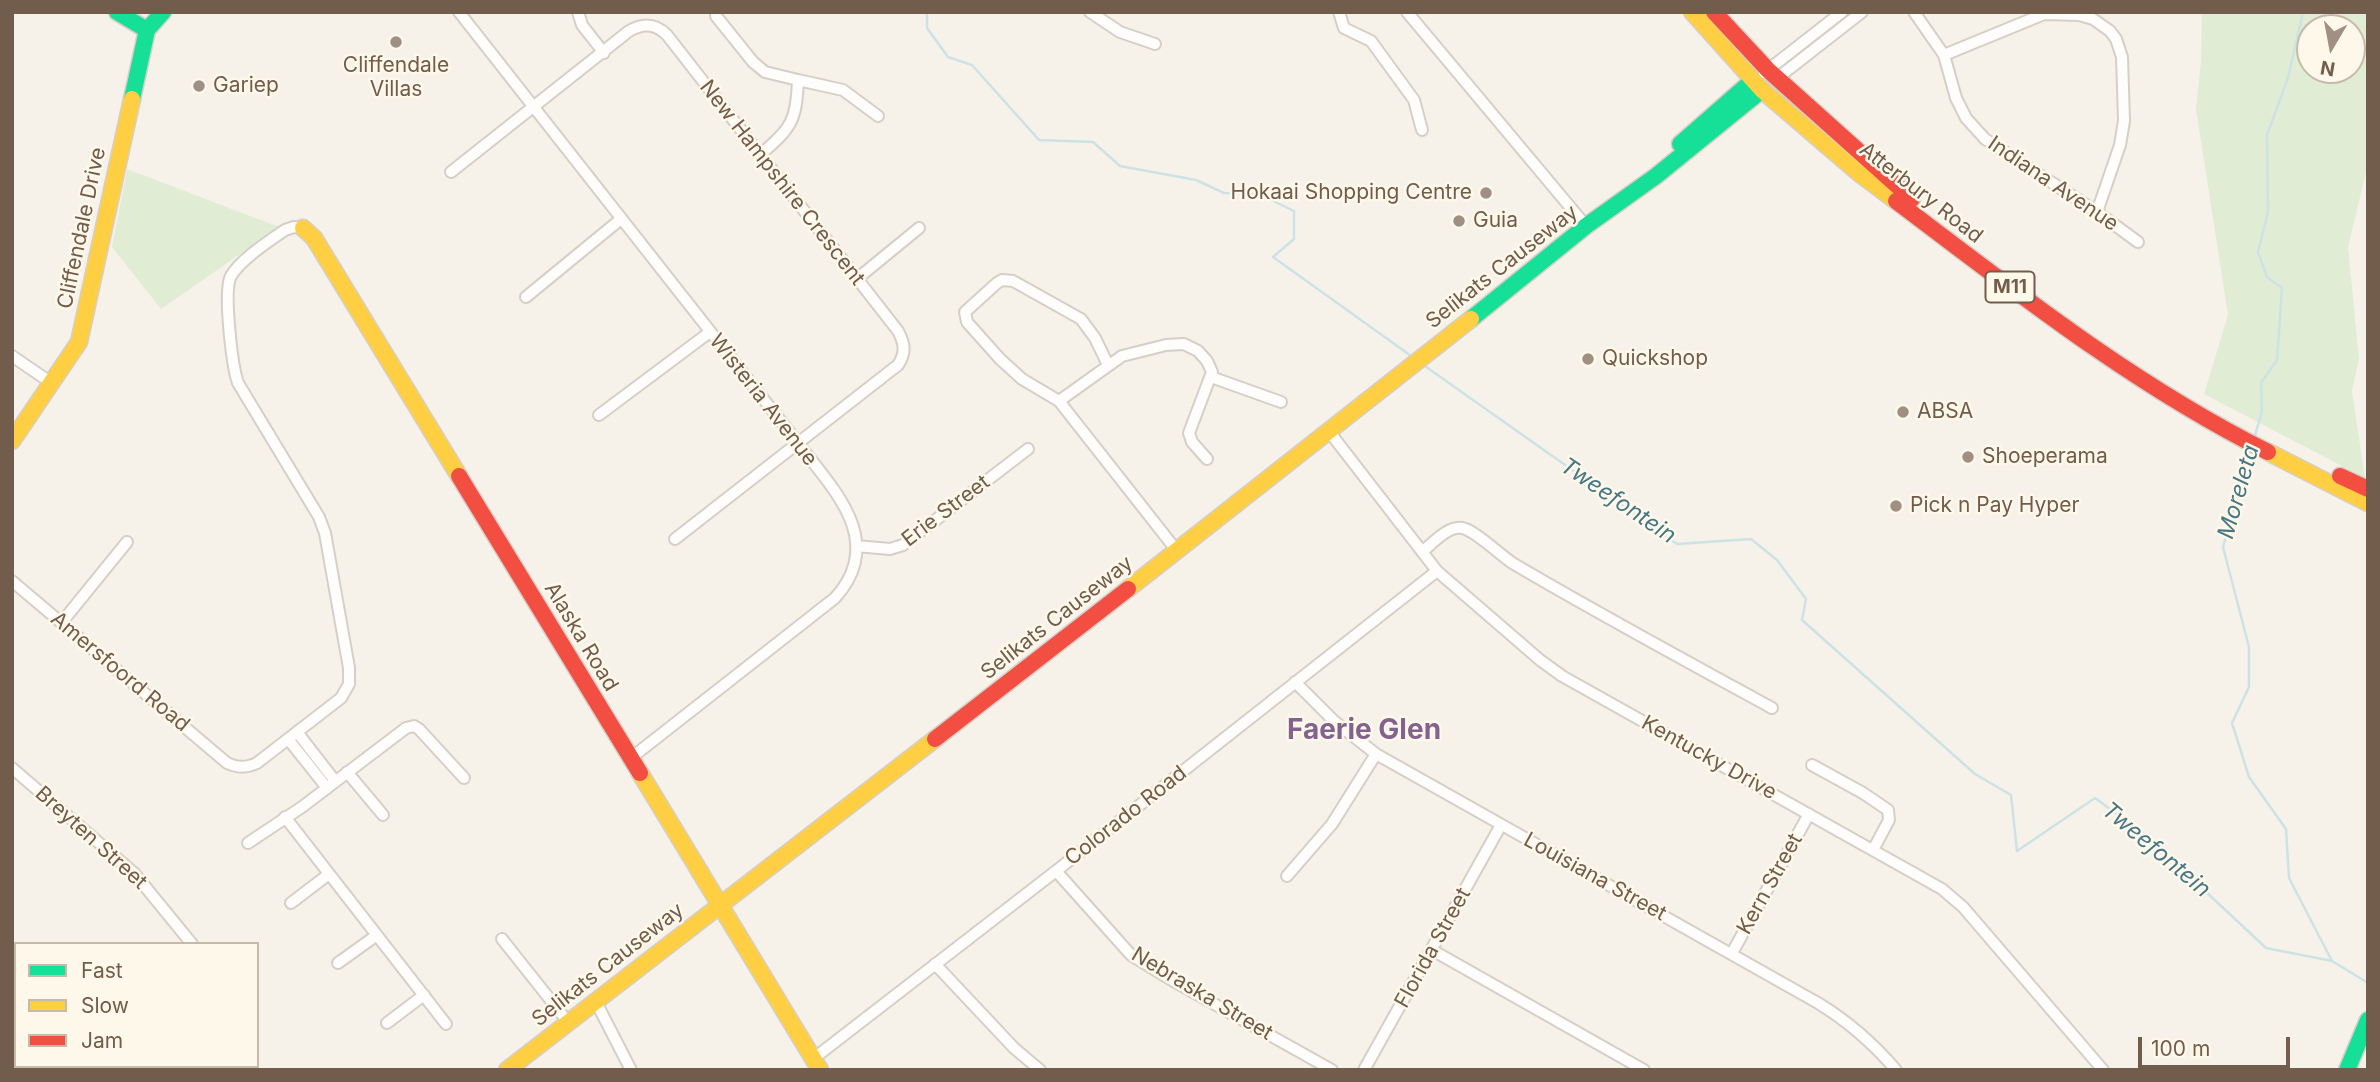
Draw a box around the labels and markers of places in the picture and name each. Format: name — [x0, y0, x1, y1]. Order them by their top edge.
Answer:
marker: Cliffendale Villas — [388, 34, 404, 50]
place label: Cliffendale Villas — [343, 53, 449, 103]
place label: Gariep — [213, 73, 279, 99]
marker: Gariep — [191, 78, 207, 94]
place label: Hokaai Shopping Centre — [1231, 180, 1472, 206]
marker: Hokaai Shopping Centre — [1478, 185, 1494, 201]
place label: Guia — [1473, 208, 1518, 234]
marker: Guia — [1451, 213, 1467, 229]
place label: Quickshop — [1602, 346, 1708, 372]
marker: Quickshop — [1580, 351, 1596, 367]
place label: ABSA — [1917, 399, 1973, 425]
marker: ABSA — [1895, 404, 1911, 420]
place label: Shoeperama — [1982, 444, 2108, 470]
marker: Shoeperama — [1960, 449, 1976, 465]
place label: Pick n Pay Hyper — [1910, 493, 2079, 519]
marker: Pick n Pay Hyper — [1888, 498, 1904, 514]

